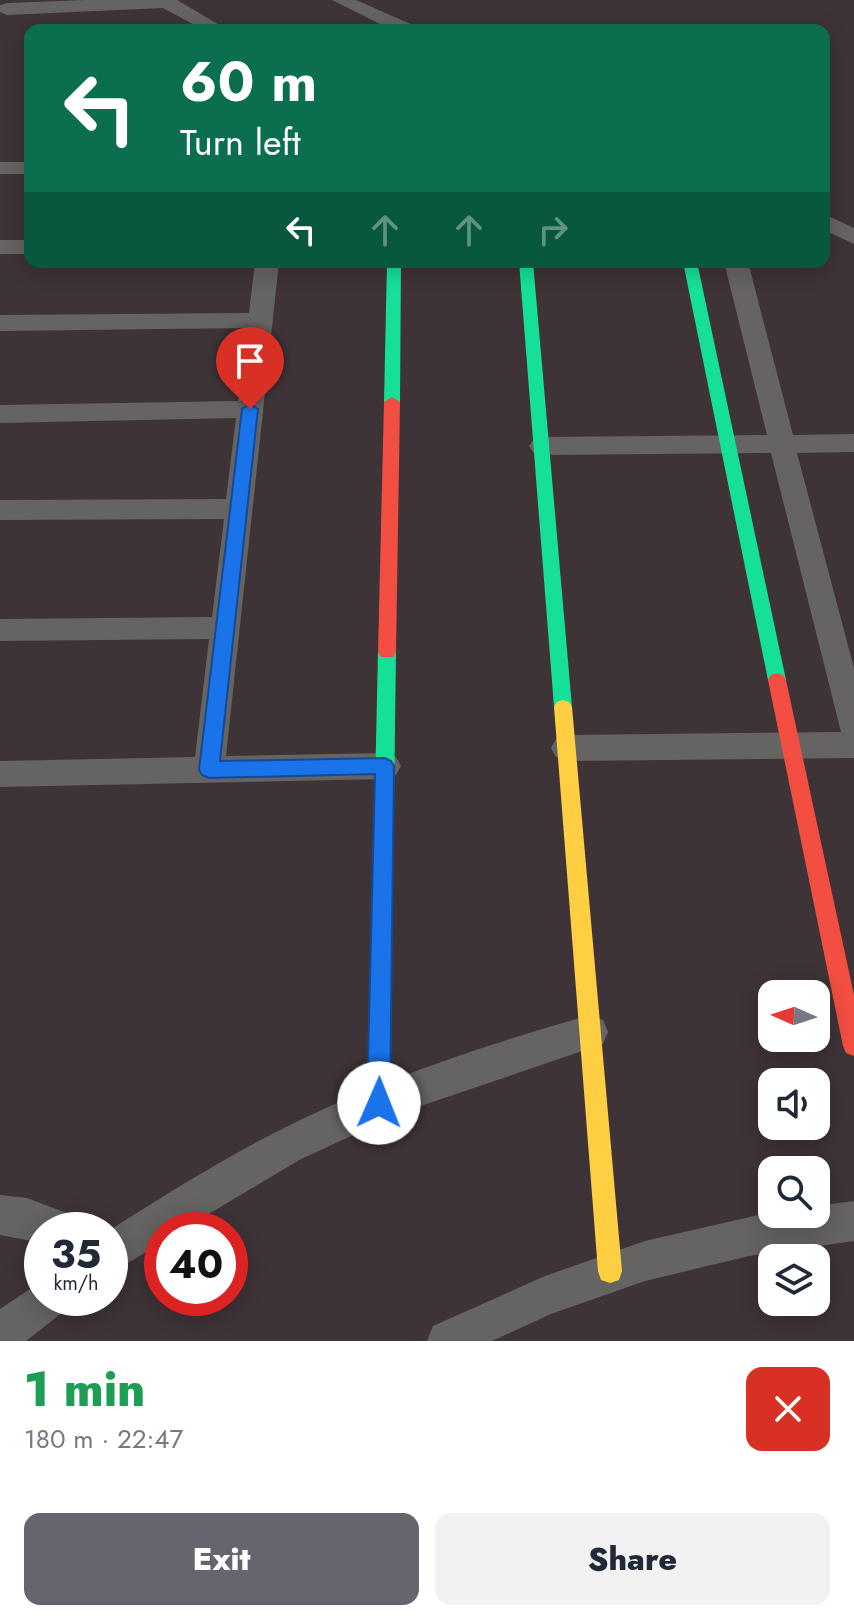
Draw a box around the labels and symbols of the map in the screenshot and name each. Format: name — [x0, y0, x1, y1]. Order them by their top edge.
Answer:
pin — [216, 327, 284, 409]
north arrow — [758, 980, 830, 1052]
position arrow — [337, 1061, 421, 1145]
speed limit sign: 40 — [144, 1212, 248, 1316]

